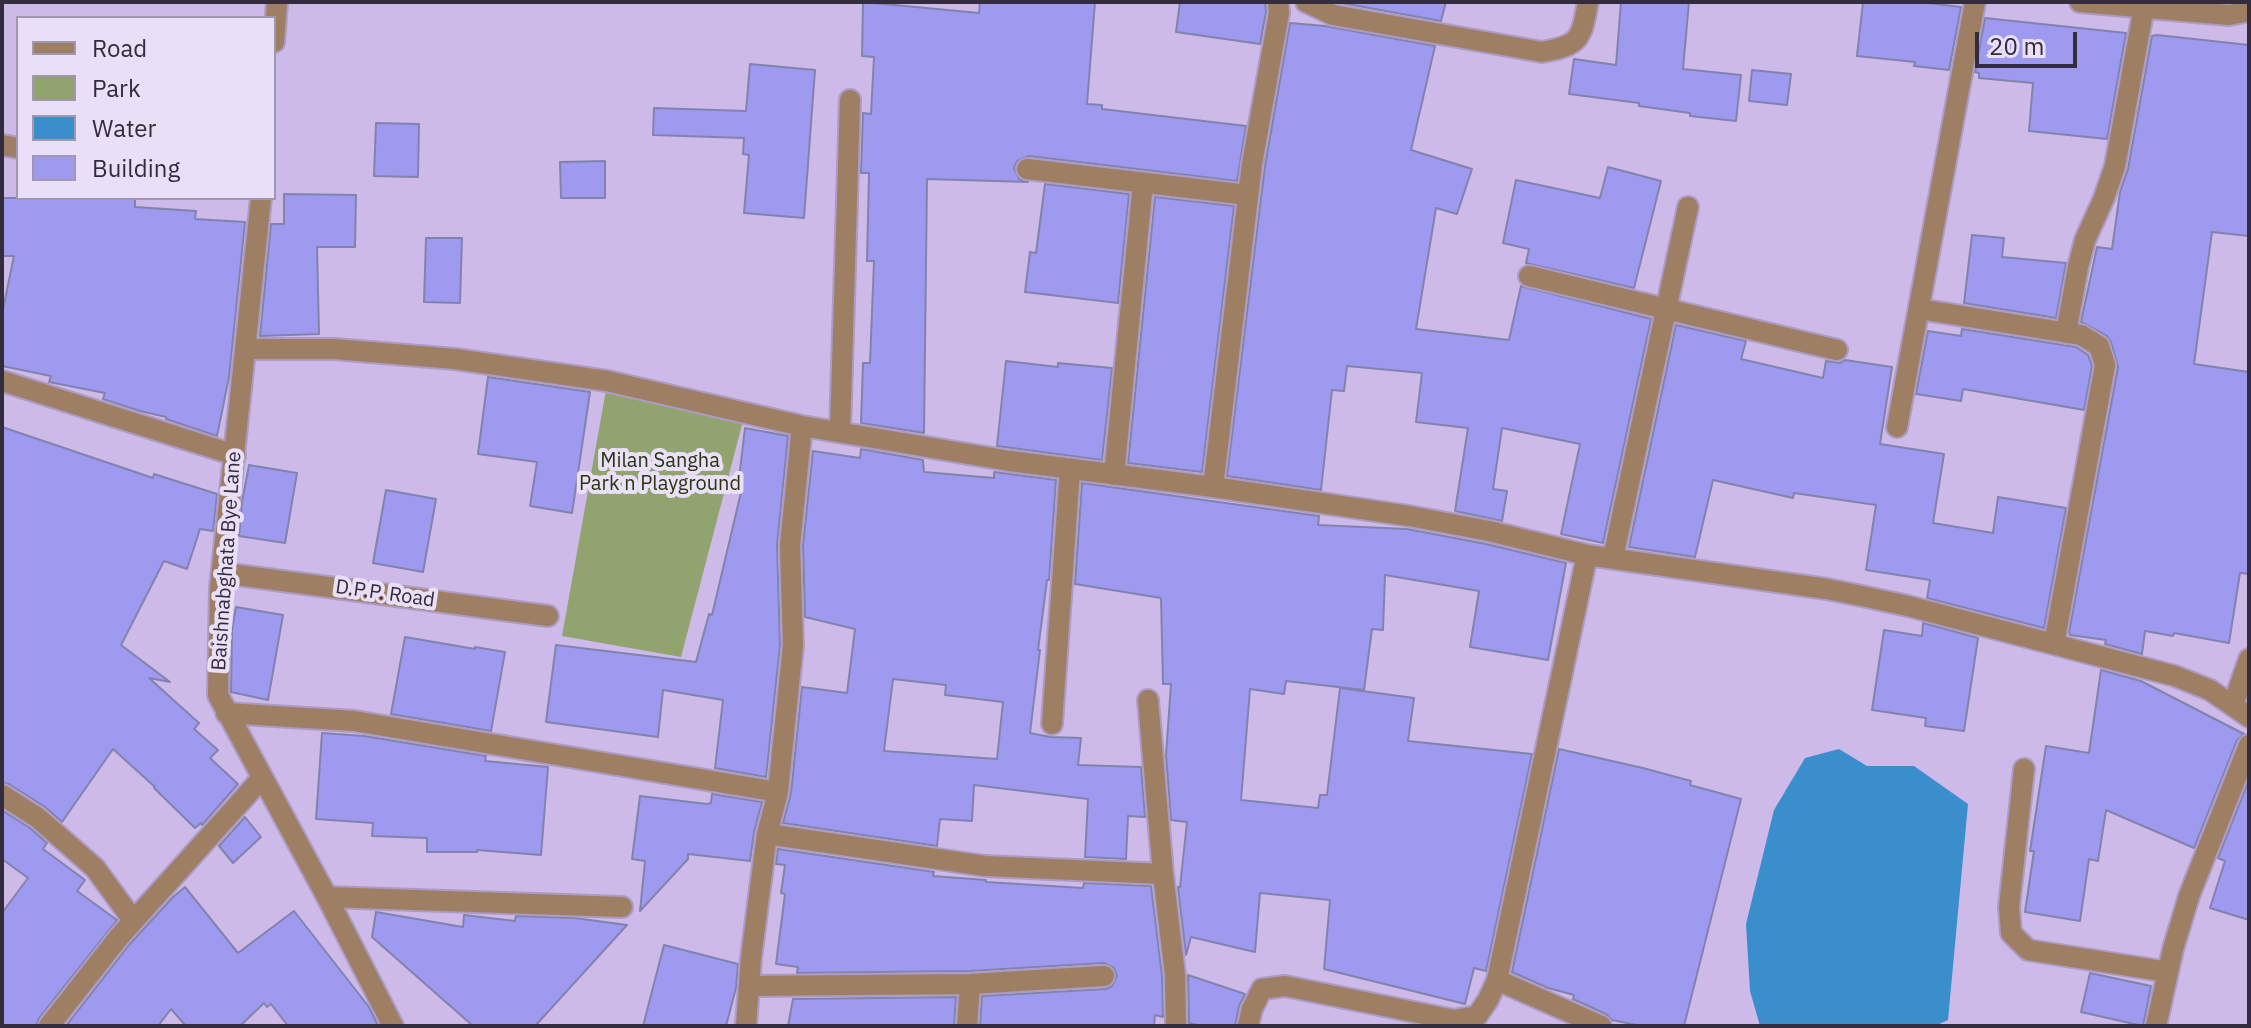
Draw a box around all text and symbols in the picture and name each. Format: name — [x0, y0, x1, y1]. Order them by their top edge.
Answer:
legend — [16, 16, 276, 200]
scale bar — [1979, 16, 2081, 66]
text: 20 m — [1989, 30, 2044, 62]
text: Road — [92, 32, 147, 64]
text: Park — [92, 72, 141, 104]
text: Water — [92, 112, 156, 144]
text: Building — [92, 152, 180, 184]
park label: Milan Sangha Park n Playground — [579, 449, 741, 496]
street label: Baishnabghata Bye Lane — [207, 450, 247, 672]
street label: D.P.P. Road — [334, 575, 436, 613]

